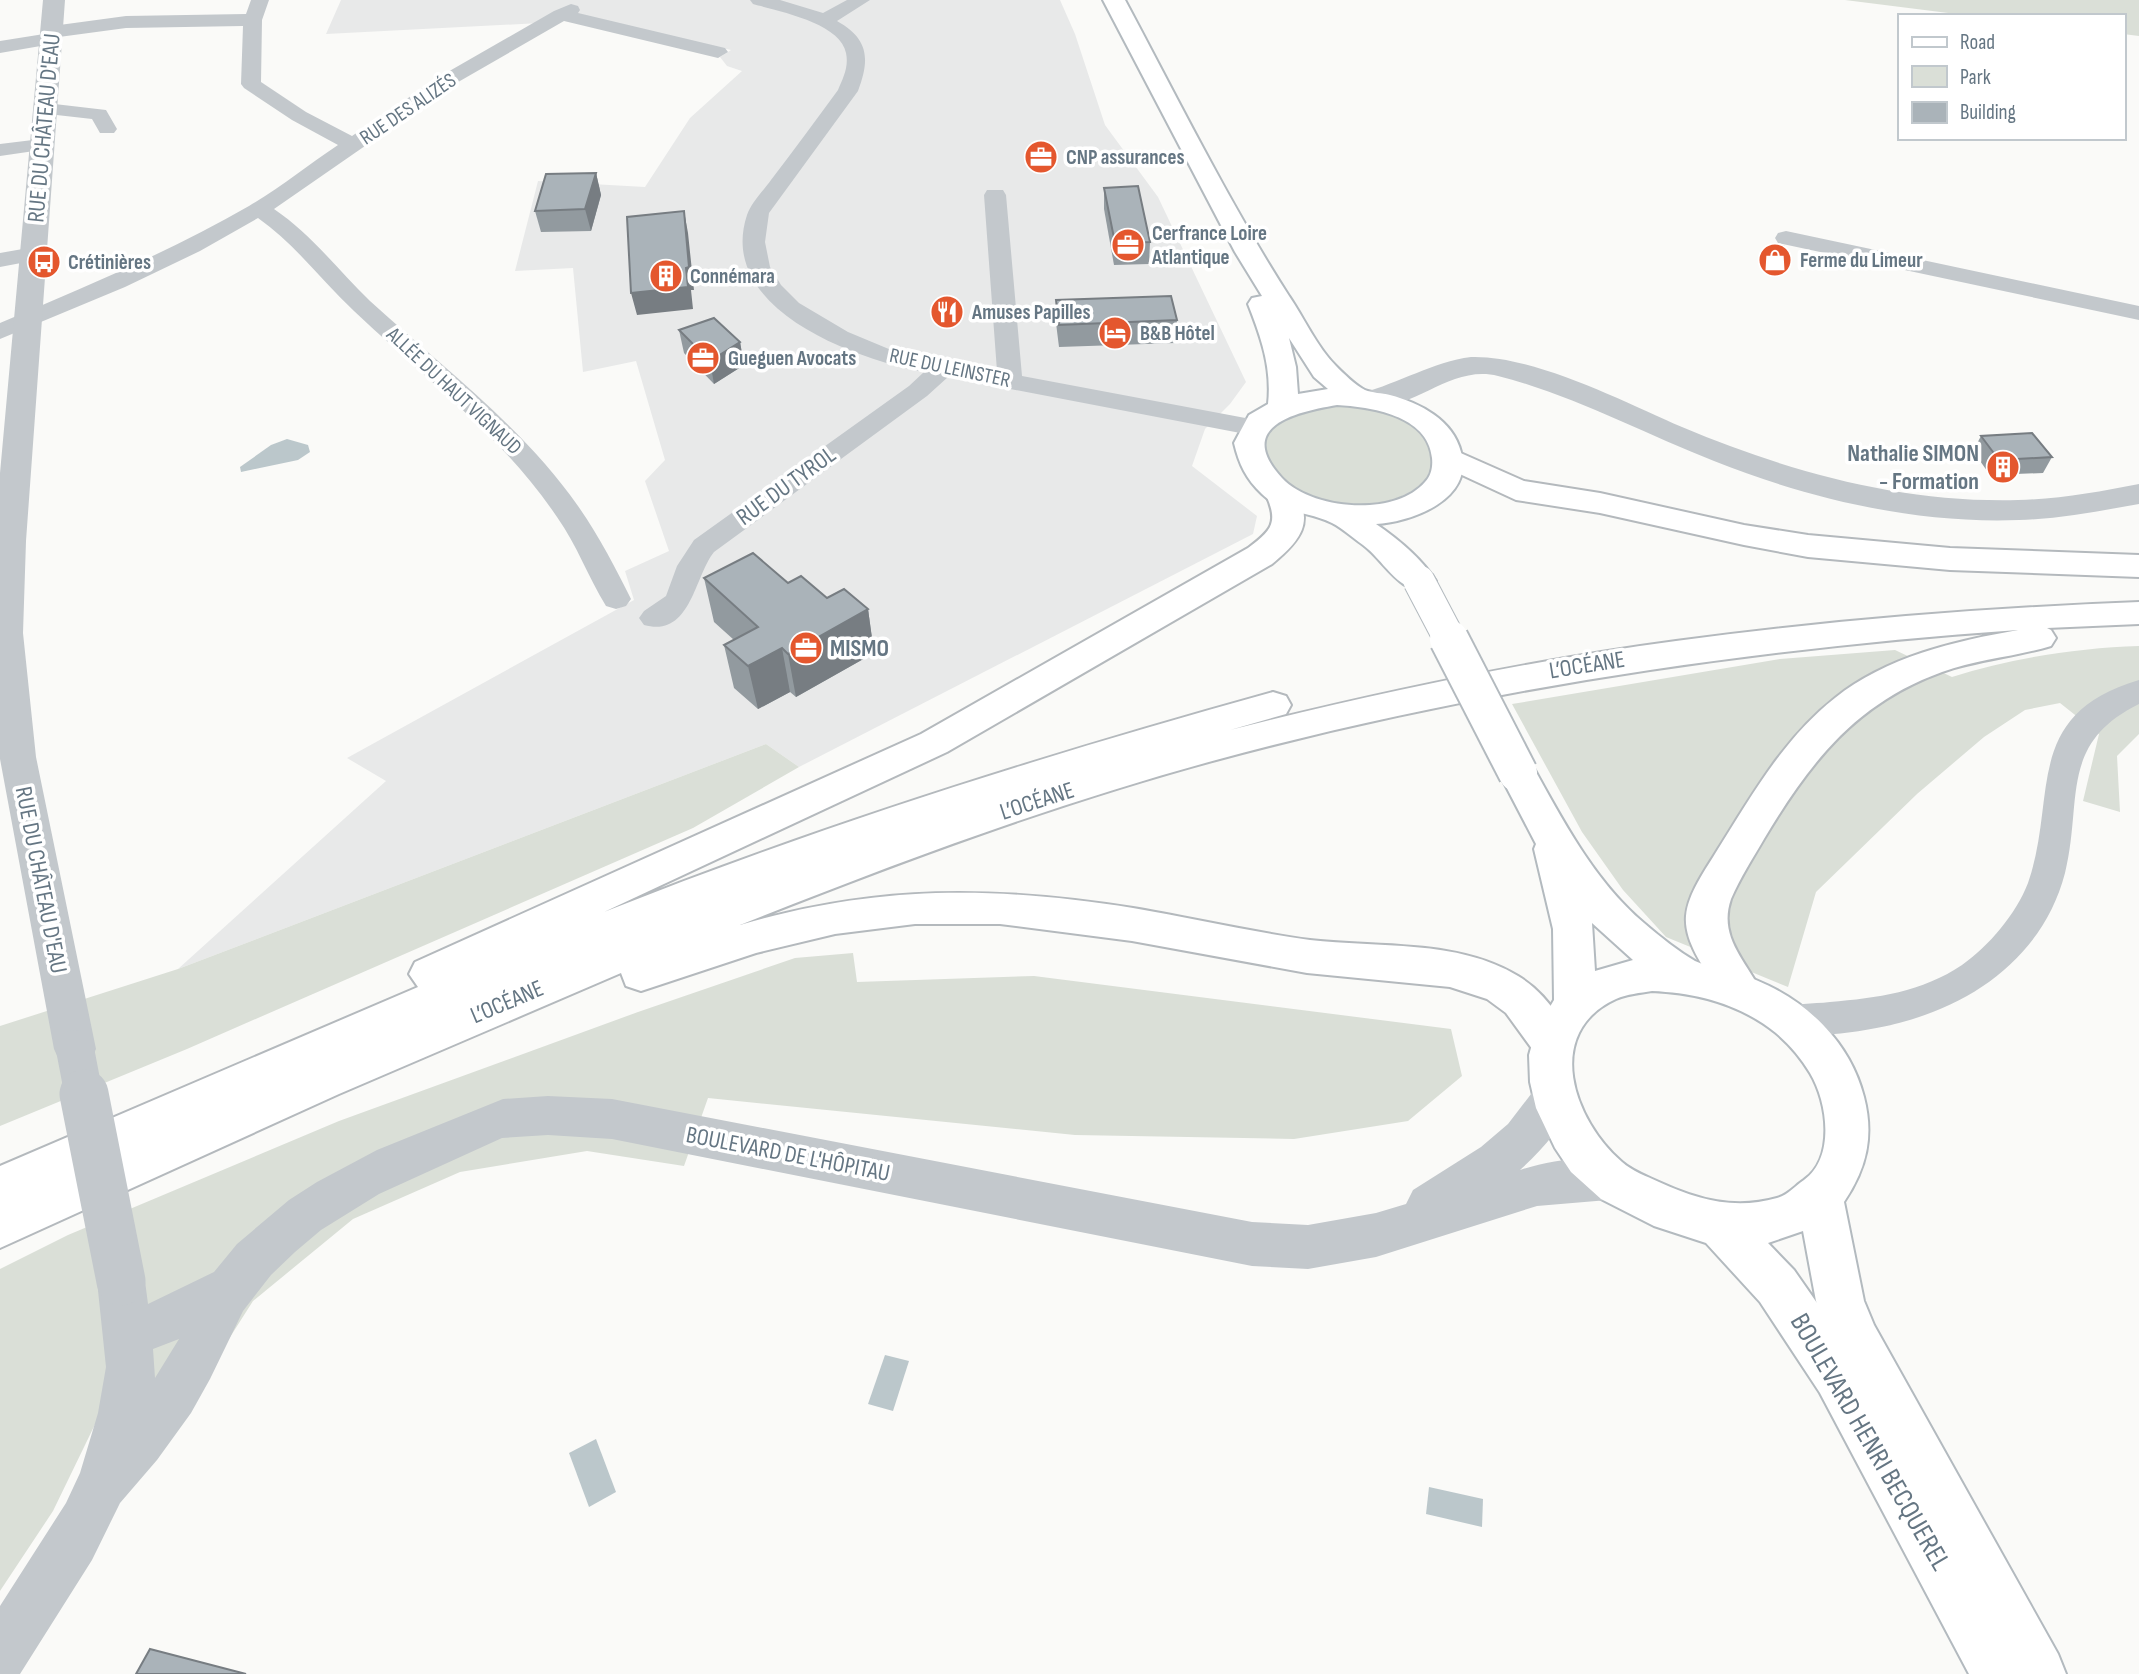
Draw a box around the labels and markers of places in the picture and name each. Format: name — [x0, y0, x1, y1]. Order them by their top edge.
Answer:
office icon: CNP assurances — [1022, 138, 1060, 176]
place label: CNP assurances — [1066, 145, 1184, 170]
place label: Cerfrance Loire Atlantique — [1151, 221, 1267, 270]
office icon: Cerfrance Loire Atlantique — [1109, 226, 1147, 264]
shop icon: Ferme du Limeur — [1756, 241, 1794, 279]
bus stop icon: Crétinières — [25, 243, 63, 281]
place label: Ferme du Limeur — [1800, 248, 1923, 273]
place label: Crétinières — [68, 250, 151, 275]
building icon: Connémara — [647, 257, 685, 295]
place label: Connémara — [690, 264, 775, 289]
restaurant icon: Amuses Papilles — [928, 293, 966, 331]
place label: Amuses Papilles — [971, 300, 1091, 325]
hotel icon: B&B Hôtel — [1096, 314, 1134, 352]
place label: B&B Hôtel — [1140, 321, 1215, 346]
office icon: Gueguen Avocats — [684, 339, 722, 377]
place label: Gueguen Avocats — [728, 346, 856, 371]
place label: Nathalie SIMON - Formation — [1847, 439, 1979, 496]
building icon: Nathalie SIMON - Formation — [1984, 448, 2022, 486]
office icon: MISMO — [787, 629, 825, 667]
place label: MISMO — [830, 634, 889, 663]

